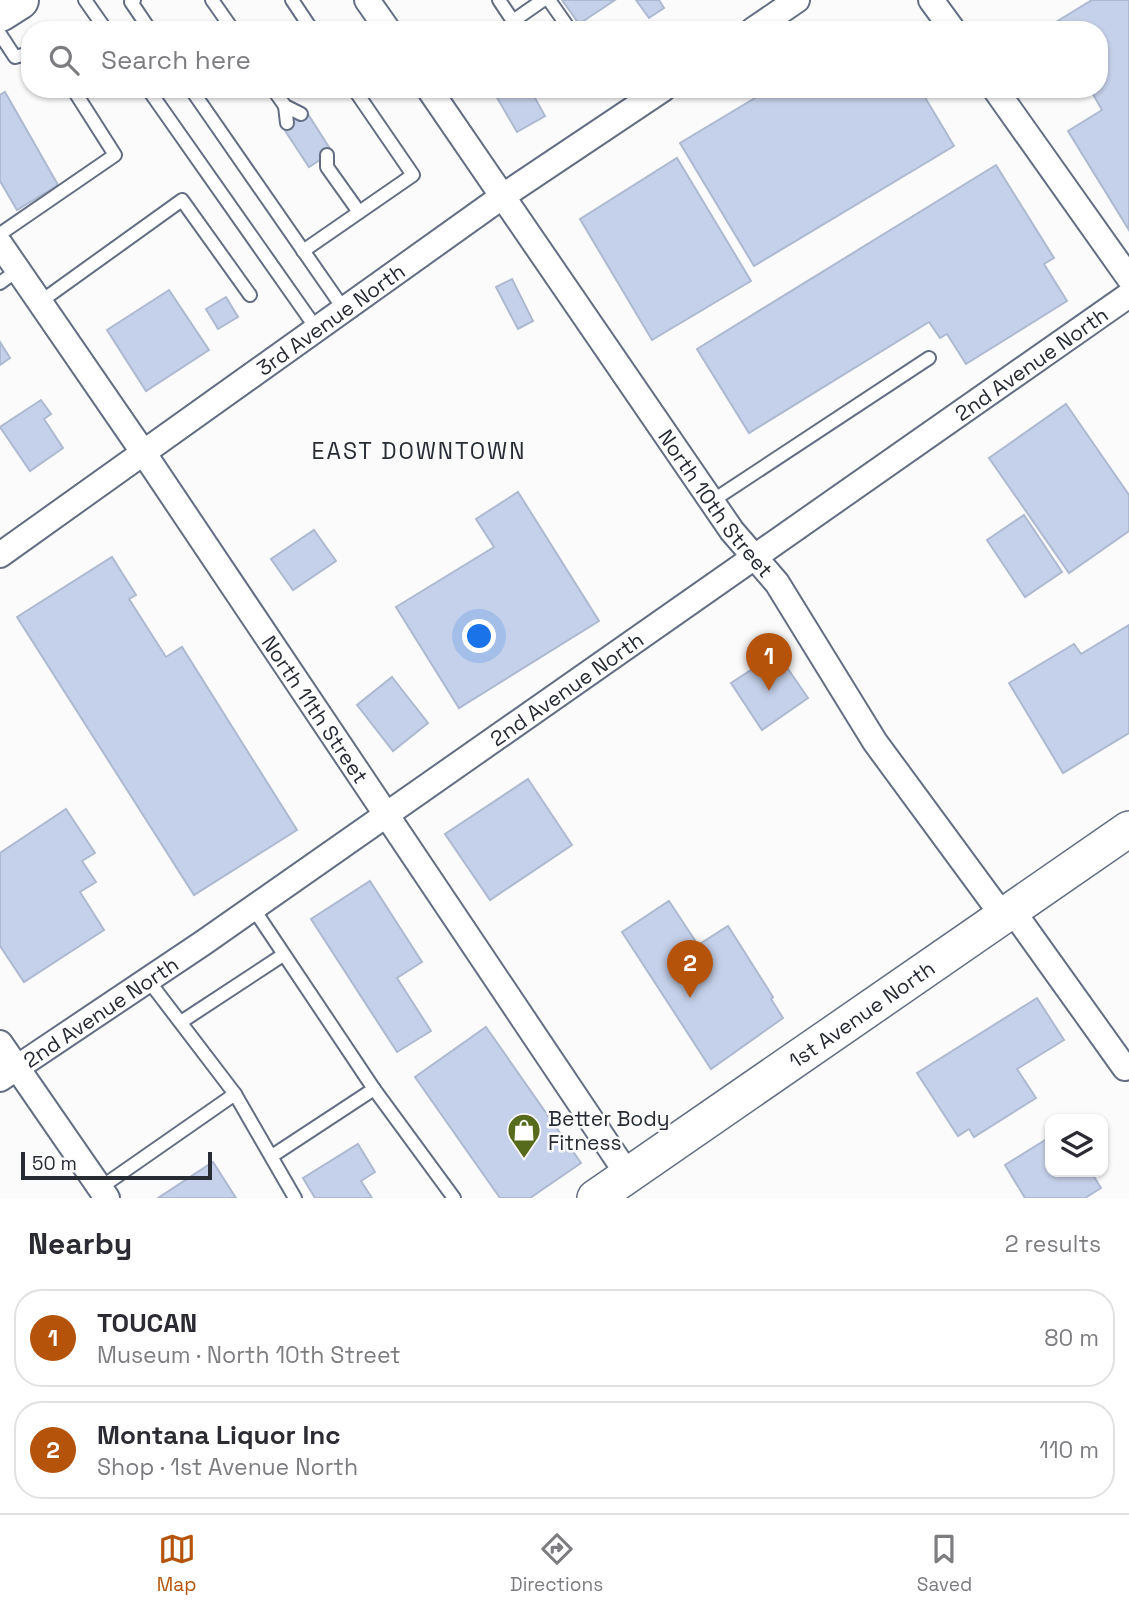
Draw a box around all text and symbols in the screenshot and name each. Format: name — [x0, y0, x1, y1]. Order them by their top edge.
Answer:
search box — [21, 21, 1108, 98]
icon: search — [45, 41, 83, 79]
text: Search here — [101, 43, 251, 77]
street label: 3rd Avenue North — [251, 257, 410, 381]
street label: 2nd Avenue North — [949, 301, 1113, 427]
street label: North 10th Street — [653, 424, 779, 583]
district label: EAST DOWNTOWN — [312, 436, 526, 466]
your location — [462, 619, 496, 653]
street label: 2nd Avenue North — [485, 626, 648, 752]
street label: North 11th Street — [256, 630, 375, 788]
pin: 1 — [746, 633, 792, 691]
pin: 2 — [667, 940, 713, 998]
street label: 2nd Avenue North — [18, 950, 183, 1073]
street label: 1st Avenue North — [783, 954, 940, 1074]
place label: Better Body Fitness — [548, 1105, 670, 1156]
shop icon: Better Body Fitness — [505, 1111, 543, 1160]
map controls — [1045, 1114, 1108, 1177]
button: layers — [1045, 1114, 1108, 1177]
scale bar — [21, 1149, 212, 1181]
text: 50 m — [32, 1151, 77, 1176]
text: Nearby — [28, 1224, 132, 1263]
text: 2 results — [1005, 1229, 1101, 1259]
text: TOUCAN — [97, 1306, 197, 1340]
text: 1 — [48, 1323, 58, 1353]
text: 80 m — [1044, 1323, 1099, 1353]
text: Museum · North 10th Street — [97, 1340, 401, 1370]
text: Montana Liquor Inc — [97, 1418, 341, 1452]
text: 2 — [46, 1435, 60, 1465]
text: 110 m — [1039, 1435, 1099, 1465]
text: Shop · 1st Avenue North — [97, 1452, 358, 1482]
tab: Map — [157, 1530, 196, 1597]
tab: Directions — [510, 1530, 603, 1597]
tab: Saved — [917, 1530, 972, 1597]

